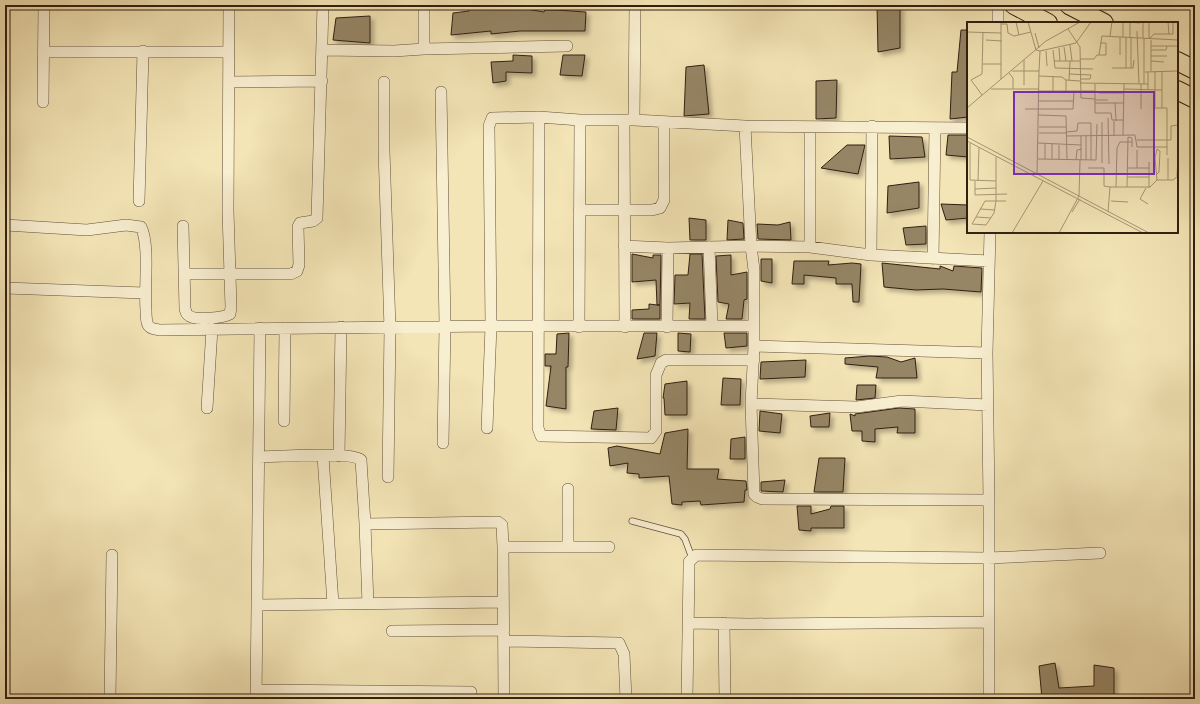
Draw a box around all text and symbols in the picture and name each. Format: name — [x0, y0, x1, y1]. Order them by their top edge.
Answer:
inset map — [967, 22, 1178, 233]

